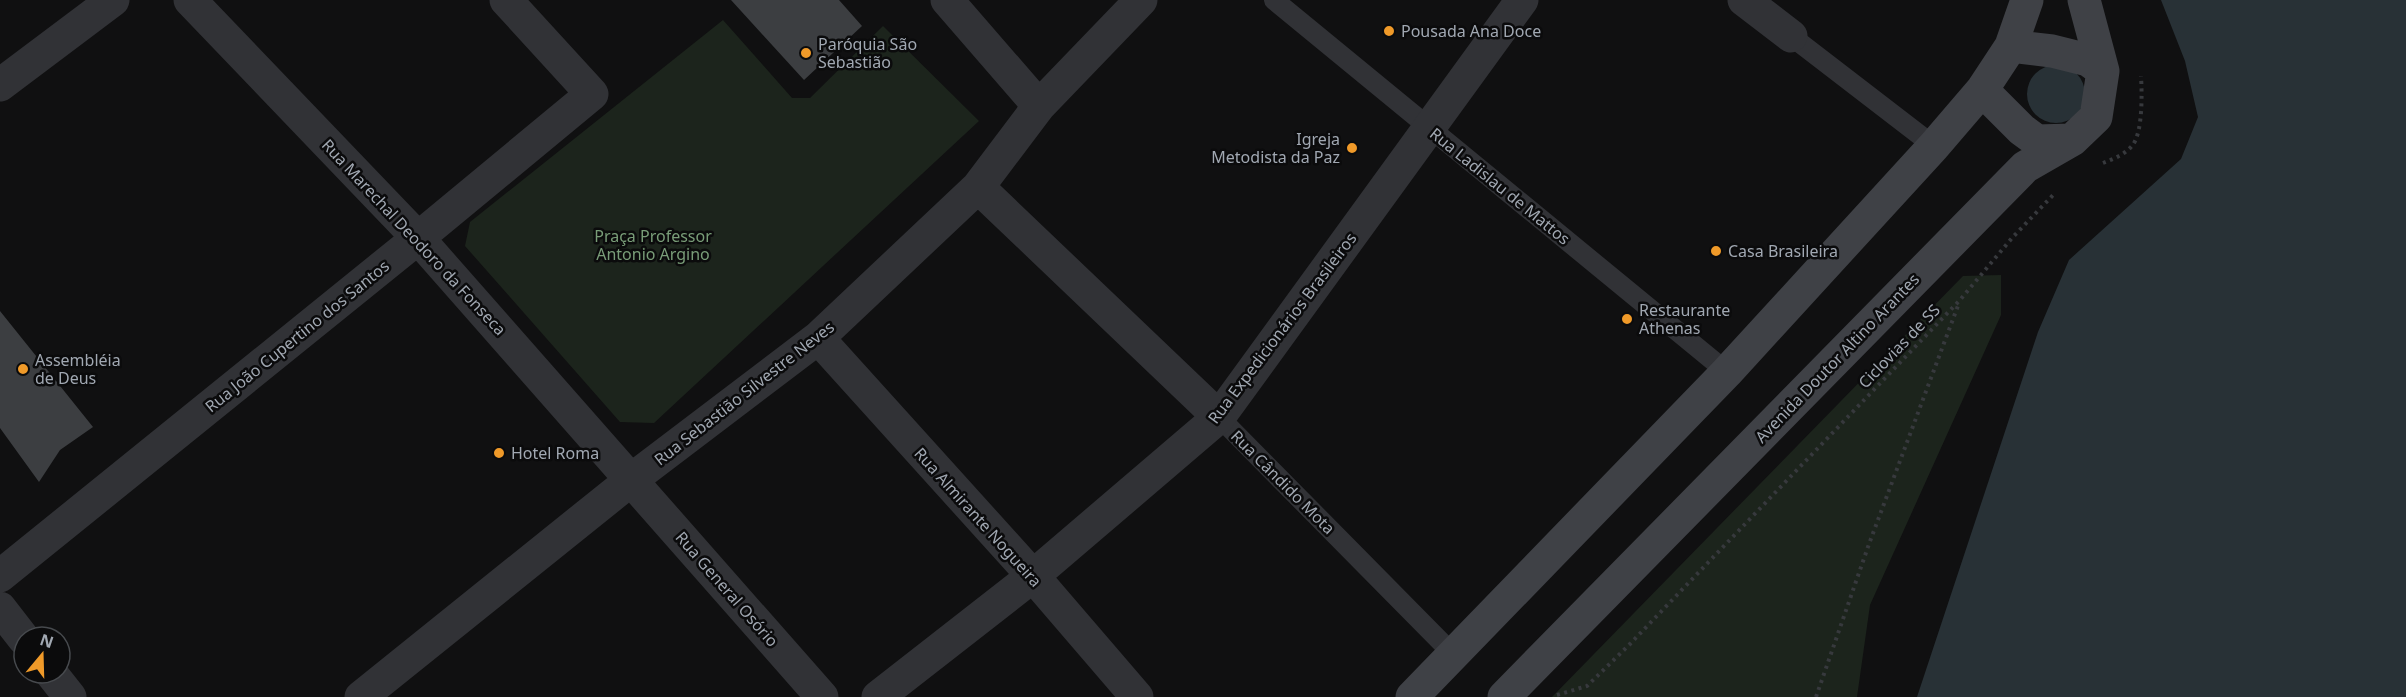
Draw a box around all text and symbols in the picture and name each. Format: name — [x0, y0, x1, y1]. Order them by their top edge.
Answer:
place label: Pousada Ana Doce — [1401, 20, 1541, 42]
marker: Pousada Ana Doce — [1382, 24, 1396, 38]
place label: Paróquia São Sebastião — [818, 33, 917, 73]
marker: Paróquia São Sebastião — [799, 46, 813, 60]
street label: Rua Ladislau de Mattos — [1425, 123, 1575, 249]
place label: Igreja Metodista da Paz — [1211, 128, 1340, 168]
street label: Rua Marechal Deodoro da Fonseca — [317, 134, 511, 340]
marker: Igreja Metodista da Paz — [1345, 141, 1359, 155]
park label: Praça Professor Antonio Argino — [594, 225, 712, 265]
street label: Rua Expedicionários Brasileiros — [1203, 228, 1361, 428]
place label: Casa Brasileira — [1728, 240, 1838, 262]
marker: Casa Brasileira — [1709, 244, 1723, 258]
street label: Rua João Cupertino dos Santos — [200, 255, 394, 417]
street label: Avenida Doutor Altino Arantes — [1750, 268, 1924, 448]
place label: Restaurante Athenas — [1639, 299, 1730, 339]
street label: Ciclovias de SS — [1853, 299, 1945, 393]
marker: Restaurante Athenas — [1620, 312, 1634, 326]
street label: Rua Sebastião Silvestre Neves — [649, 316, 839, 470]
place label: Assembléia de Deus — [35, 349, 121, 389]
marker: Assembléia de Deus — [16, 362, 30, 376]
street label: Rua Cândido Mota — [1226, 425, 1340, 539]
place label: Hotel Roma — [511, 442, 599, 464]
street label: Rua Almirante Nogueira — [909, 443, 1047, 591]
marker: Hotel Roma — [492, 446, 506, 460]
street label: Rua General Osório — [671, 527, 783, 651]
north arrow — [12, 625, 72, 685]
text: N — [37, 628, 57, 653]

